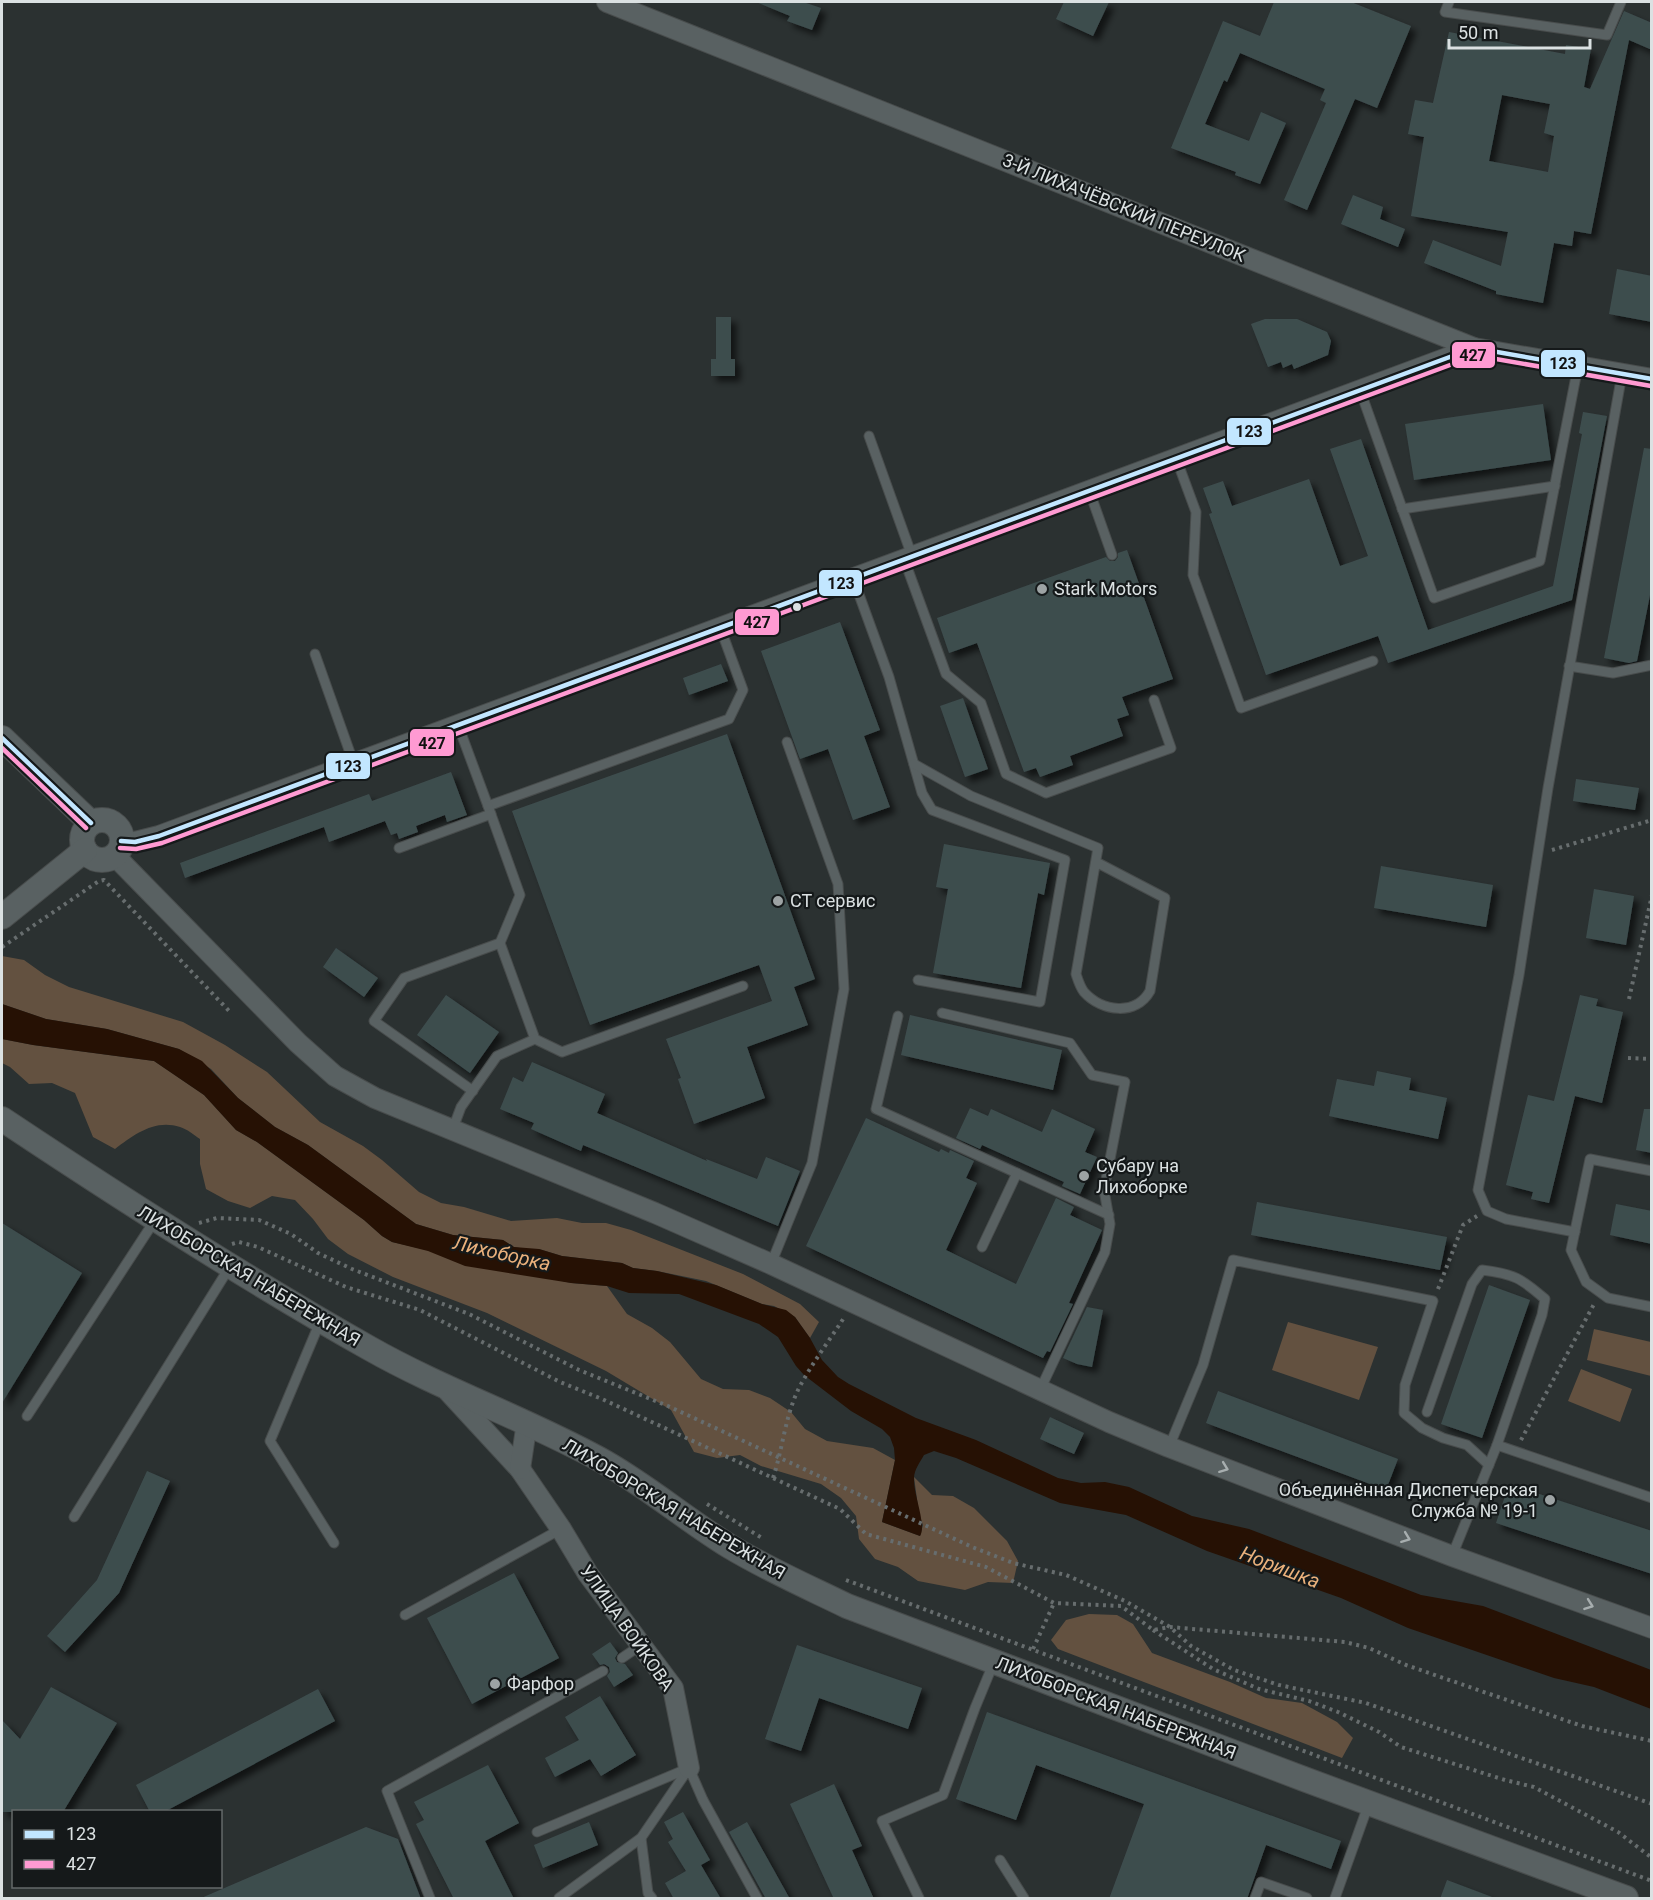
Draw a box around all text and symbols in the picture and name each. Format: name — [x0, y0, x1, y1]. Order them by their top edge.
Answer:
scale bar — [1449, 12, 1590, 50]
text: 50 m — [1458, 22, 1498, 43]
street label: 3-Й ЛИХАЧЁВСКИЙ ПЕРЕУЛОК — [1000, 149, 1249, 266]
line badge: 427 — [1451, 341, 1496, 369]
text: 427 — [1459, 346, 1487, 365]
line badge: 123 — [1540, 349, 1586, 378]
text: 123 — [1549, 354, 1577, 373]
line badge: 123 — [1226, 417, 1272, 446]
text: 123 — [1235, 422, 1263, 441]
line badge: 123 — [818, 569, 863, 597]
text: 123 — [827, 574, 855, 593]
place label: Stark Motors — [1054, 578, 1157, 599]
marker: Stark Motors — [1035, 582, 1049, 596]
unlabelled marker — [791, 601, 803, 613]
line badge: 427 — [734, 608, 780, 636]
text: 427 — [743, 613, 771, 632]
line badge: 427 — [409, 728, 455, 757]
text: 427 — [418, 734, 446, 753]
line badge: 123 — [325, 752, 371, 780]
text: 123 — [334, 757, 362, 776]
place label: СТ сервис — [790, 890, 876, 911]
marker: СТ сервис — [771, 894, 785, 908]
place label: Субару на Лихоборке — [1096, 1155, 1188, 1197]
marker: Субару на Лихоборке — [1077, 1169, 1091, 1183]
street label: ЛИХОБОРСКАЯ НАБЕРЕЖНАЯ — [134, 1201, 364, 1350]
water label: Лихоборка — [450, 1230, 553, 1276]
street label: ЛИХОБОРСКАЯ НАБЕРЕЖНАЯ — [559, 1434, 789, 1583]
one-way arrow — [1218, 1461, 1229, 1474]
place label: Объединённая Диспетчерская Служба № 19-1 — [1279, 1479, 1538, 1521]
marker: Объединённая Диспетчерская Служба № 19-1 — [1543, 1493, 1557, 1507]
one-way arrow — [1400, 1531, 1411, 1543]
water label: Норишка — [1237, 1541, 1323, 1593]
street label: УЛИЦА ВОЙКОВА — [576, 1561, 679, 1695]
one-way arrow — [1583, 1598, 1594, 1611]
street label: ЛИХОБОРСКАЯ НАБЕРЕЖНАЯ — [993, 1652, 1239, 1763]
place label: Фарфор — [507, 1673, 574, 1694]
marker: Фарфор — [488, 1677, 502, 1691]
legend — [12, 1810, 222, 1888]
text: 123 — [66, 1823, 96, 1844]
text: 427 — [66, 1853, 96, 1874]

